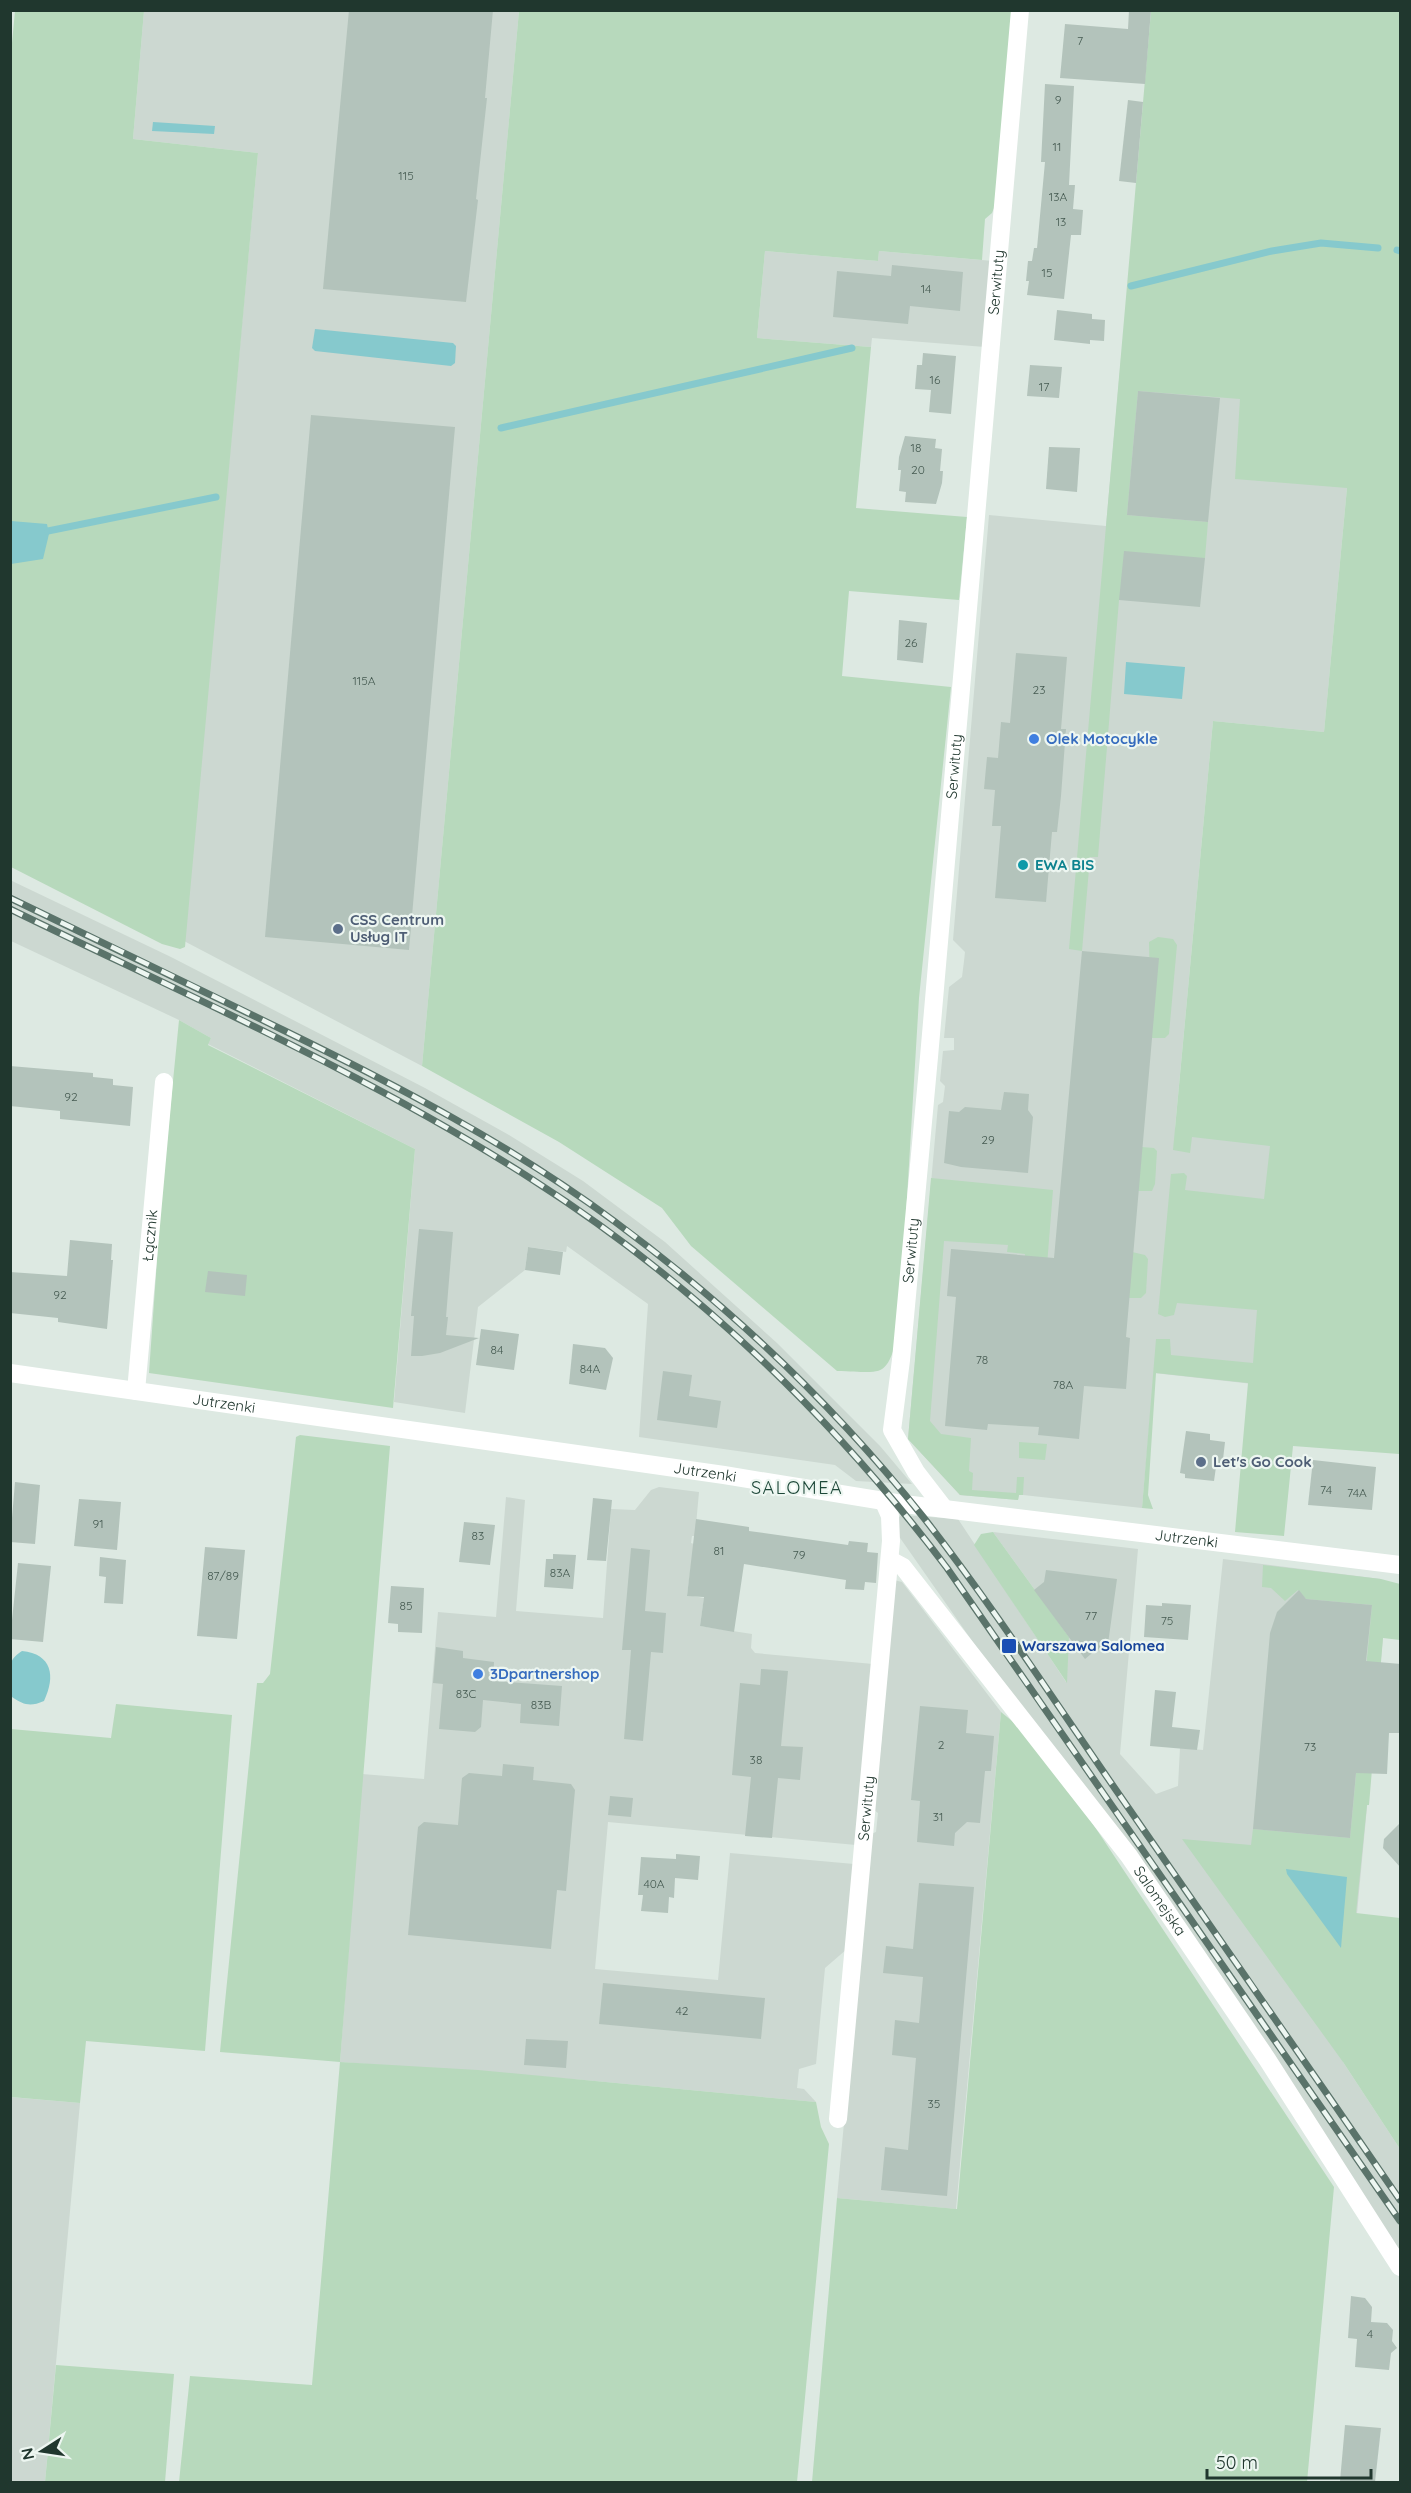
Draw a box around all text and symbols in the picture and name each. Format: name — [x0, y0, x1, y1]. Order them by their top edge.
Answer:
house number: 7 — [1077, 33, 1083, 48]
house number: 9 — [1055, 92, 1062, 107]
house number: 11 — [1053, 139, 1061, 154]
house number: 115 — [398, 168, 414, 183]
house number: 13A — [1049, 189, 1067, 204]
house number: 13 — [1056, 214, 1066, 229]
street label: Serwituty — [984, 249, 1008, 316]
house number: 15 — [1042, 265, 1052, 280]
house number: 14 — [921, 281, 931, 296]
house number: 16 — [930, 372, 941, 387]
house number: 17 — [1039, 379, 1049, 394]
house number: 18 — [911, 440, 921, 455]
house number: 20 — [911, 462, 925, 477]
house number: 26 — [904, 635, 918, 650]
house number: 115A — [352, 673, 376, 688]
house number: 23 — [1033, 682, 1045, 697]
place label: Olek Motocykle — [1046, 729, 1158, 748]
marker: Olek Motocykle — [1027, 732, 1041, 746]
street label: Serwituty — [941, 733, 966, 800]
place label: EWA BIS — [1035, 855, 1094, 874]
marker: EWA BIS — [1016, 858, 1030, 872]
place label: CSS Centrum Usług IT — [350, 910, 444, 946]
marker: CSS Centrum Usług IT — [331, 922, 345, 936]
house number: 92 — [64, 1089, 78, 1104]
house number: 29 — [981, 1132, 995, 1147]
street label: Łącznik — [138, 1209, 161, 1263]
street label: Serwituty — [898, 1217, 923, 1284]
house number: 92 — [53, 1287, 67, 1302]
house number: 84 — [491, 1342, 503, 1357]
house number: 78 — [976, 1352, 988, 1367]
house number: 84A — [580, 1361, 601, 1376]
house number: 78A — [1053, 1377, 1073, 1392]
street label: Jutrzenki — [191, 1389, 257, 1417]
place label: Let's Go Cook — [1213, 1452, 1312, 1471]
marker: Let's Go Cook — [1194, 1455, 1208, 1469]
street label: Jutrzenki — [672, 1458, 738, 1486]
district label: SALOMEA — [751, 1476, 843, 1499]
house number: 74 — [1320, 1482, 1332, 1497]
house number: 74A — [1347, 1485, 1367, 1500]
house number: 91 — [92, 1516, 104, 1531]
street label: Jutrzenki — [1154, 1525, 1219, 1552]
house number: 83 — [472, 1528, 484, 1543]
house number: 81 — [714, 1543, 724, 1558]
house number: 79 — [793, 1547, 806, 1562]
house number: 83A — [550, 1565, 570, 1580]
house number: 87/89 — [207, 1568, 239, 1583]
house number: 85 — [399, 1598, 413, 1613]
house number: 77 — [1085, 1608, 1097, 1623]
house number: 75 — [1161, 1613, 1173, 1628]
place label: Warszawa Salomea — [1022, 1636, 1165, 1655]
marker: Warszawa Salomea — [1000, 1637, 1018, 1655]
place label: 3Dpartnershop — [490, 1664, 599, 1683]
marker: 3Dpartnershop — [471, 1667, 485, 1681]
house number: 83C — [456, 1686, 476, 1701]
house number: 83B — [531, 1697, 551, 1712]
house number: 2 — [938, 1737, 945, 1752]
house number: 73 — [1304, 1739, 1316, 1754]
house number: 38 — [750, 1752, 762, 1767]
street label: Serwituty — [854, 1775, 878, 1842]
house number: 31 — [933, 1809, 943, 1824]
street label: Salomejska — [1130, 1862, 1190, 1939]
house number: 40A — [643, 1876, 665, 1891]
house number: 42 — [676, 2003, 689, 2018]
house number: 35 — [928, 2096, 940, 2111]
house number: 4 — [1367, 2326, 1373, 2341]
north arrow — [12, 2421, 72, 2481]
scale bar — [1207, 2442, 1370, 2480]
text: N — [16, 2446, 38, 2462]
text: 50 m — [1216, 2451, 1258, 2474]

